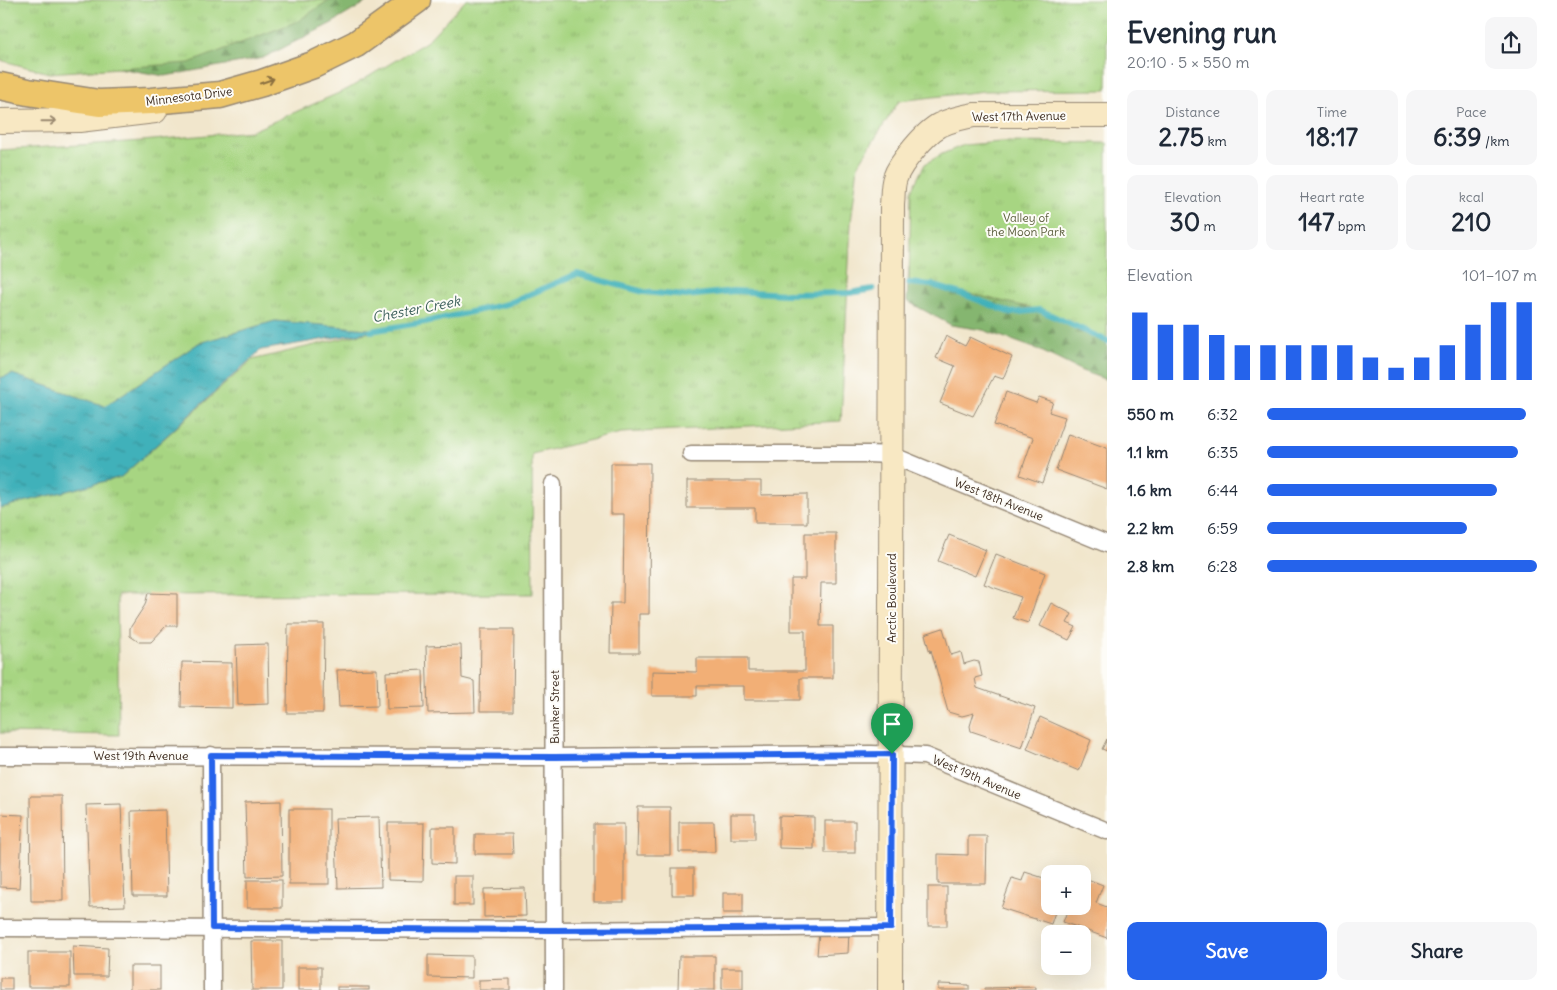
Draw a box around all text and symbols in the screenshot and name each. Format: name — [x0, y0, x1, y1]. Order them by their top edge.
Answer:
text: Evening run — [1127, 15, 1277, 51]
button: share — [1485, 17, 1537, 69]
text: 20:10 · 5 × 550 m — [1127, 52, 1250, 72]
one-way arrow — [259, 76, 275, 86]
street label: Minnesota Drive — [145, 83, 233, 109]
text: Distance — [1165, 103, 1220, 121]
text: Time — [1317, 103, 1347, 121]
text: Pace — [1456, 103, 1487, 121]
street label: West 17th Avenue — [972, 108, 1066, 124]
one-way arrow — [40, 116, 56, 125]
text: 2.75 — [1159, 121, 1204, 153]
text: 18:17 — [1306, 121, 1358, 153]
text: 6:39 — [1433, 121, 1482, 153]
text: km — [1204, 132, 1227, 150]
text: /km — [1482, 132, 1510, 150]
text: Elevation — [1164, 188, 1221, 206]
text: Heart rate — [1300, 188, 1364, 206]
text: kcal — [1459, 188, 1484, 206]
text: 30 — [1170, 206, 1200, 238]
text: 147 — [1298, 206, 1335, 238]
text: 210 — [1451, 206, 1491, 238]
park label: Valley of the Moon Park — [987, 210, 1065, 239]
text: m — [1200, 217, 1216, 235]
text: bpm — [1335, 217, 1366, 235]
text: Elevation — [1127, 265, 1193, 285]
text: 101–107 m — [1462, 265, 1537, 285]
water label: Chester Creek — [371, 292, 462, 326]
text: 550 m — [1127, 404, 1174, 424]
text: 6:32 — [1207, 404, 1238, 424]
text: 1.1 km — [1127, 442, 1168, 462]
text: 6:35 — [1207, 442, 1238, 462]
street label: West 18th Avenue — [952, 474, 1046, 524]
text: 1.6 km — [1127, 480, 1172, 500]
text: 6:44 — [1207, 480, 1238, 500]
text: 2.2 km — [1127, 518, 1174, 538]
text: 6:59 — [1207, 518, 1238, 538]
street label: Arctic Boulevard — [884, 553, 899, 643]
text: 2.8 km — [1127, 556, 1174, 576]
text: 6:28 — [1207, 556, 1238, 576]
street label: Bunker Street — [547, 670, 562, 744]
pin — [871, 703, 913, 754]
icon: arrive — [878, 710, 906, 738]
street label: West 19th Avenue — [93, 748, 189, 763]
street label: West 19th Avenue — [930, 752, 1024, 802]
map controls — [1041, 865, 1091, 975]
button: + — [1041, 865, 1091, 915]
button: Save — [1127, 922, 1327, 980]
button: Share — [1337, 922, 1537, 980]
button: − — [1041, 925, 1091, 975]

